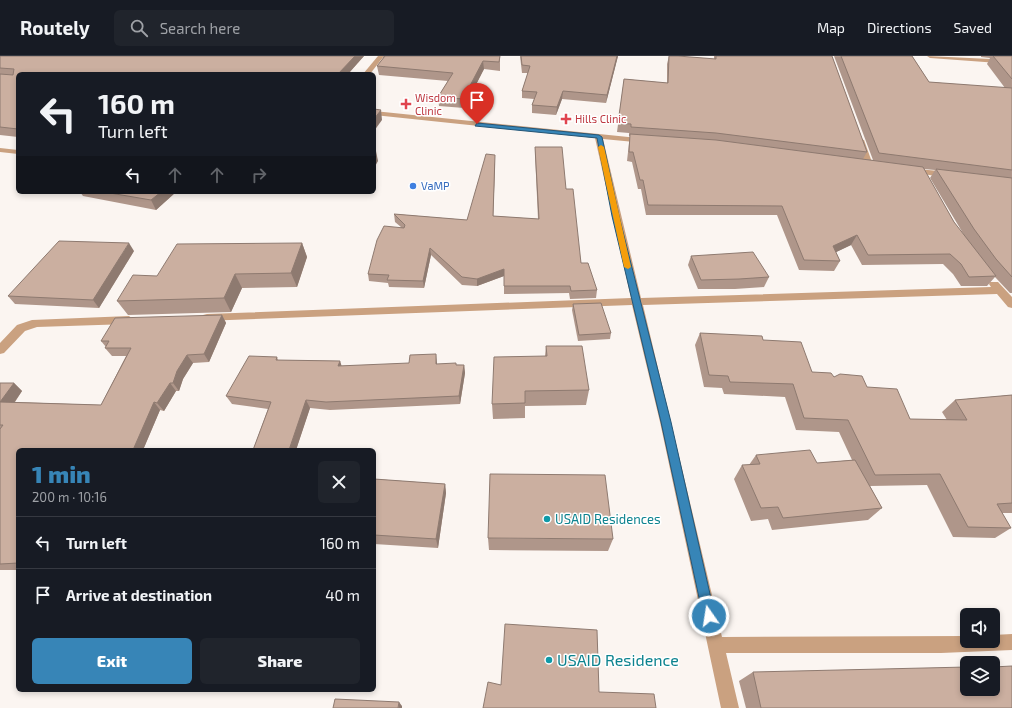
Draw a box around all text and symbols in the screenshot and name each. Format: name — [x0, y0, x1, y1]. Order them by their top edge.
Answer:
search box — [114, 10, 394, 46]
text: Routely — [20, 16, 90, 39]
icon: search — [128, 17, 150, 39]
text: Search here — [160, 19, 240, 37]
text: Map — [817, 19, 845, 36]
text: Directions — [867, 19, 932, 36]
text: Saved — [954, 19, 992, 36]
pin — [460, 83, 494, 124]
text: 160 m — [98, 86, 175, 120]
icon: left — [32, 88, 84, 140]
icon: arrive — [466, 89, 488, 111]
place label: Wisdom Clinic — [415, 91, 456, 117]
marker: Wisdom Clinic — [400, 98, 412, 110]
place label: Hills Clinic — [575, 112, 626, 125]
marker: Hills Clinic — [560, 113, 572, 125]
text: Turn left — [98, 120, 168, 142]
icon: left — [122, 164, 144, 186]
icon: ahead — [164, 164, 186, 186]
icon: ahead — [206, 164, 228, 186]
icon: right — [248, 164, 270, 186]
place label: VaMP — [421, 179, 450, 192]
marker: VaMP — [408, 181, 418, 191]
text: 1 min — [32, 459, 91, 488]
button: close — [318, 461, 360, 503]
text: 200 m · 10:16 — [32, 489, 107, 505]
place label: USAID Residences — [555, 511, 661, 527]
marker: USAID Residences — [542, 514, 552, 524]
icon: left — [32, 532, 54, 554]
text: Turn left — [66, 534, 127, 552]
text: 160 m — [320, 534, 360, 552]
icon: arrive — [32, 584, 54, 606]
text: Arrive at destination — [66, 586, 212, 604]
text: 40 m — [325, 586, 360, 604]
position arrow — [688, 595, 730, 637]
map controls — [960, 608, 1000, 696]
button: sound — [960, 608, 1000, 648]
button: Exit — [32, 638, 192, 684]
button: Share — [200, 638, 360, 684]
place label: USAID Residence — [557, 650, 679, 669]
marker: USAID Residence — [544, 655, 554, 665]
button: layers — [960, 656, 1000, 696]

